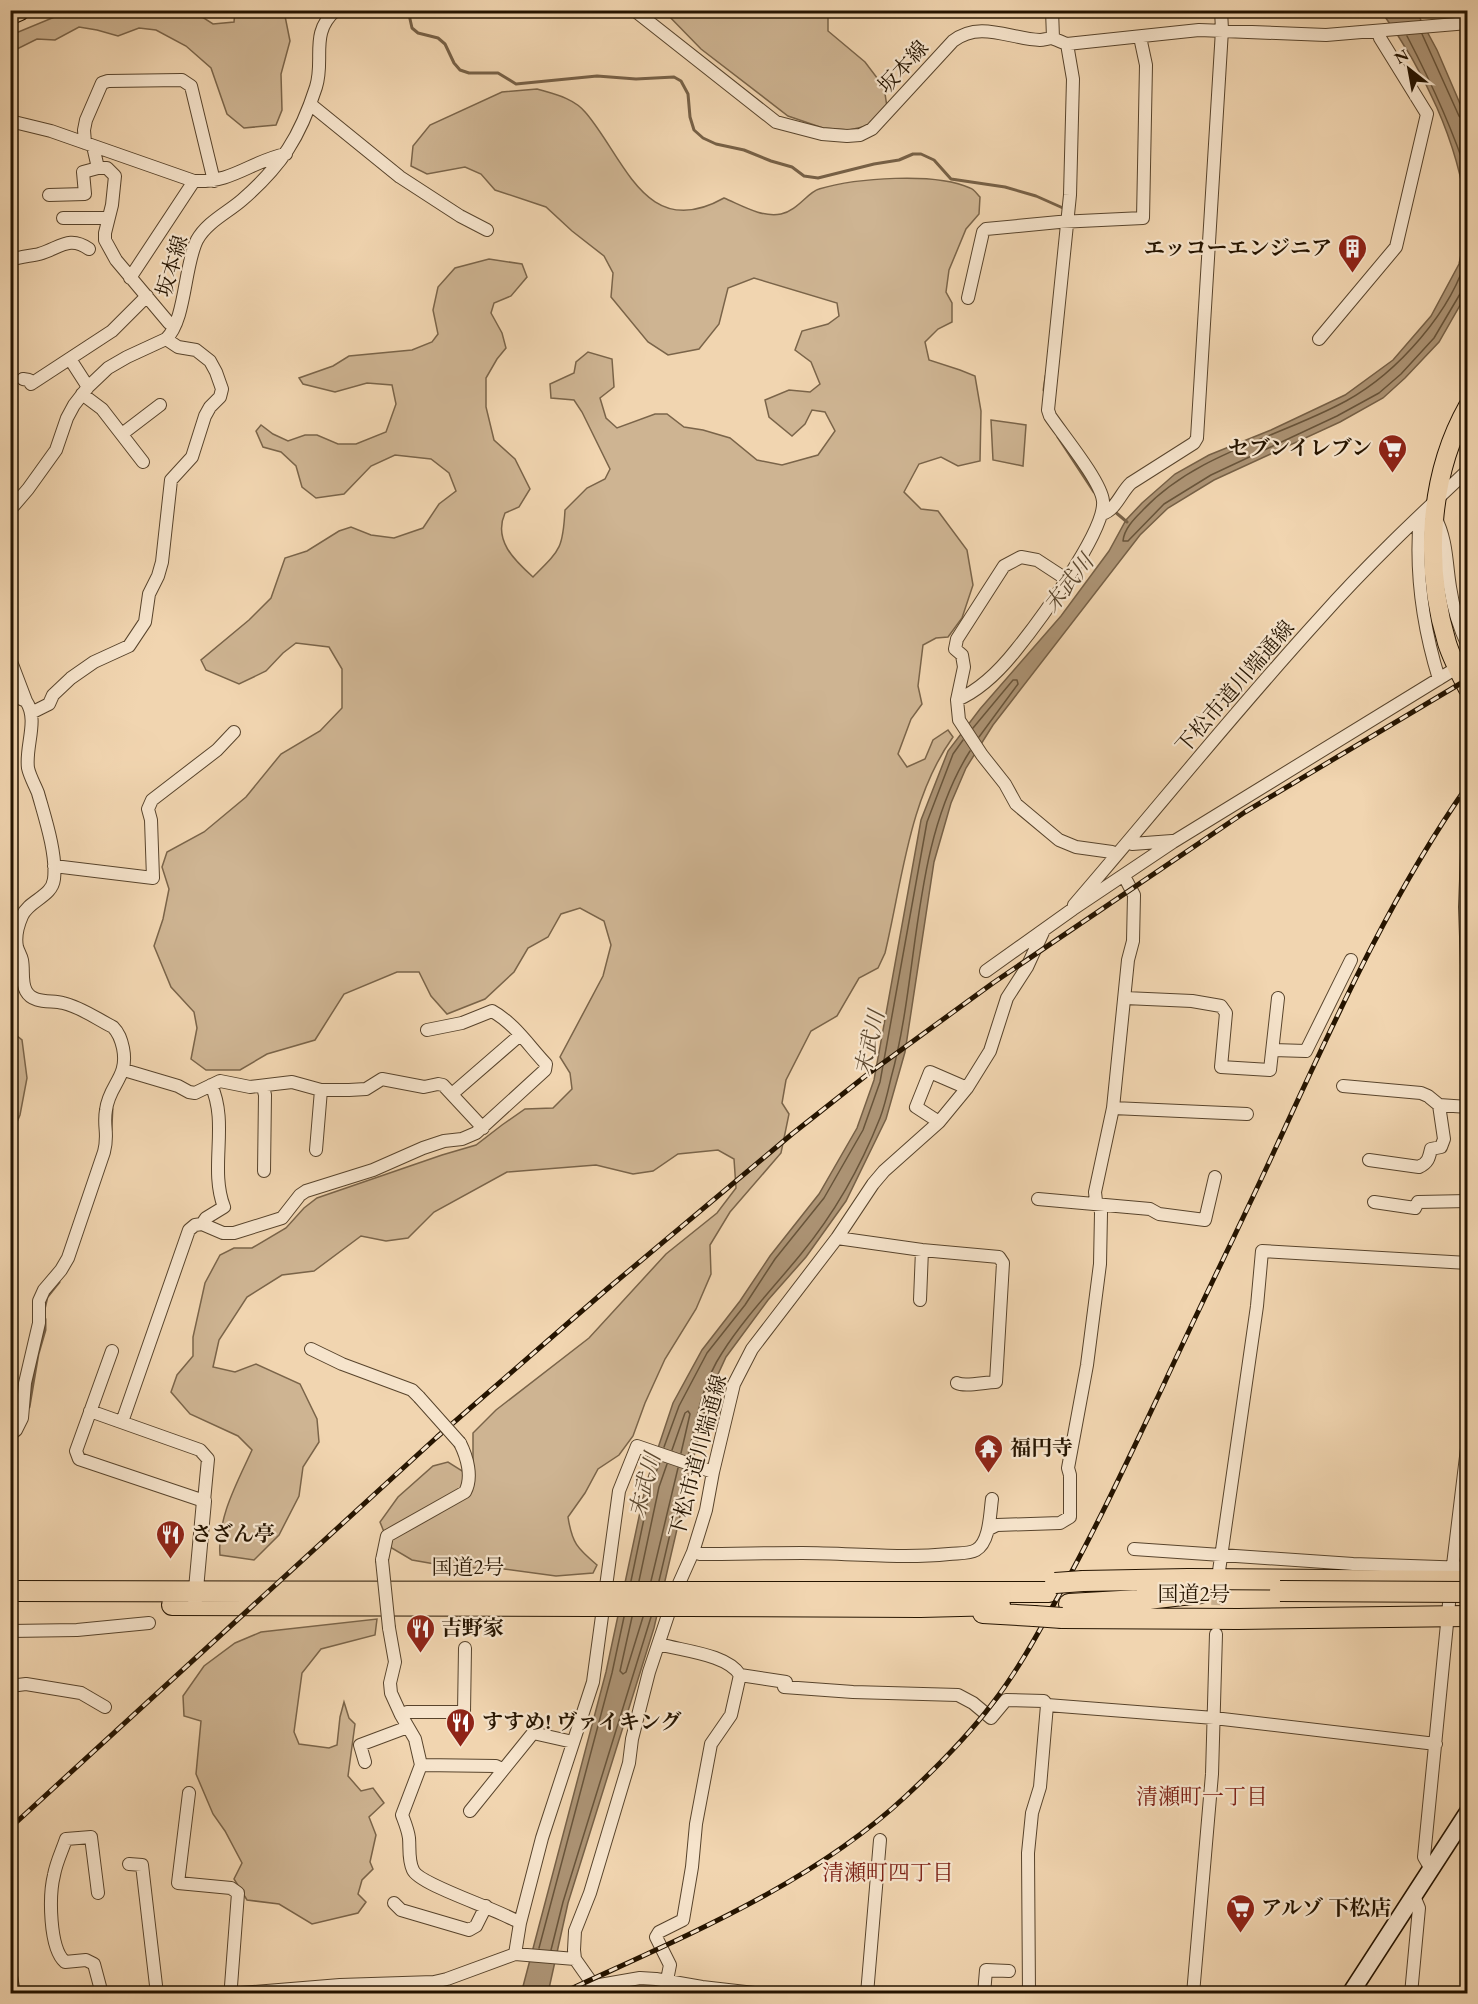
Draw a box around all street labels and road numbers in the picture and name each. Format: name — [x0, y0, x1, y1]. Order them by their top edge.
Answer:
street label: 坂本線 — [871, 34, 934, 99]
street label: 坂本線 — [149, 232, 194, 300]
street label: 下松市道川端通線 — [1169, 614, 1300, 759]
street label: 下松市道川端通線 — [663, 1371, 732, 1541]
street label: 国道2号 — [431, 1553, 505, 1580]
street label: 国道2号 — [1157, 1580, 1231, 1607]

